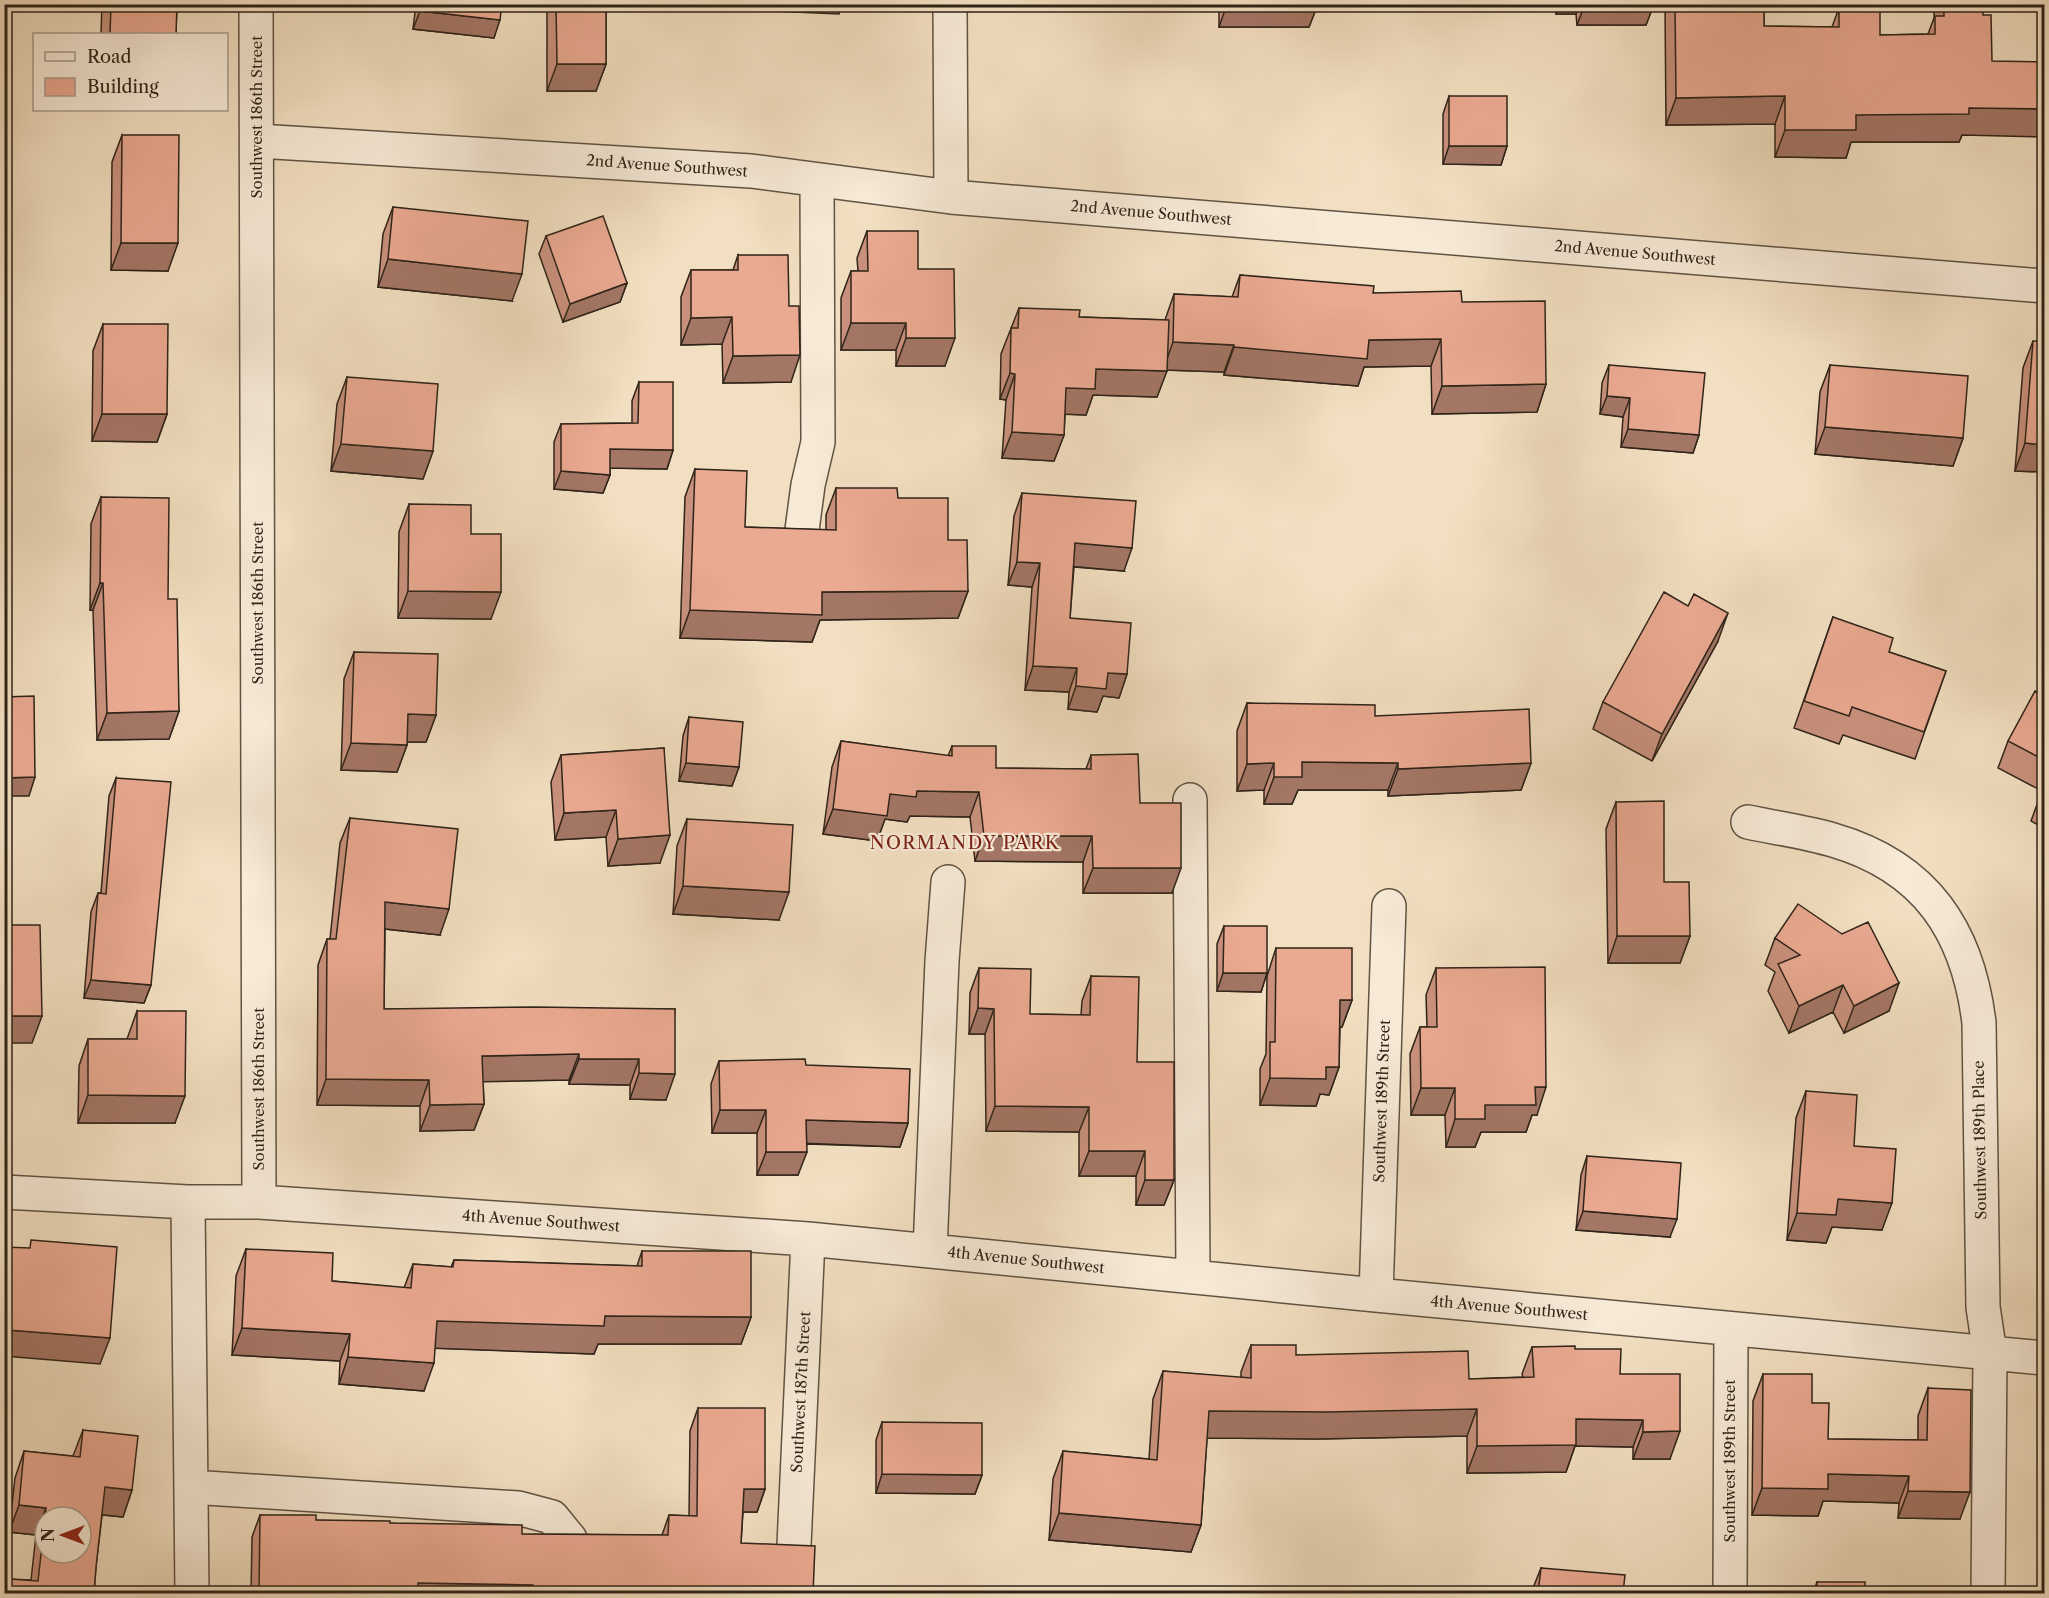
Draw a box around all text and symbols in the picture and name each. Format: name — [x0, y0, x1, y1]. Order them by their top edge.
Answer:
legend — [33, 33, 228, 111]
street label: Southwest 186th Street — [247, 35, 266, 199]
text: Road — [87, 46, 132, 68]
text: Building — [87, 76, 159, 98]
street label: 2nd Avenue Southwest — [586, 150, 749, 181]
street label: 2nd Avenue Southwest — [1070, 196, 1233, 229]
street label: 2nd Avenue Southwest — [1554, 236, 1717, 269]
street label: Southwest 186th Street — [248, 521, 267, 685]
district label: NORMANDY PARK — [870, 832, 1060, 854]
street label: Southwest 186th Street — [249, 1007, 268, 1171]
street label: Southwest 189th Street — [1369, 1018, 1394, 1183]
street label: Southwest 189th Place — [1969, 1060, 1990, 1220]
street label: 4th Avenue Southwest — [462, 1206, 621, 1236]
street label: 4th Avenue Southwest — [947, 1242, 1106, 1277]
street label: 4th Avenue Southwest — [1430, 1291, 1589, 1324]
street label: Southwest 187th Street — [787, 1310, 814, 1473]
street label: Southwest 189th Street — [1720, 1379, 1739, 1543]
north arrow — [33, 1505, 93, 1565]
text: N — [38, 1528, 58, 1542]

